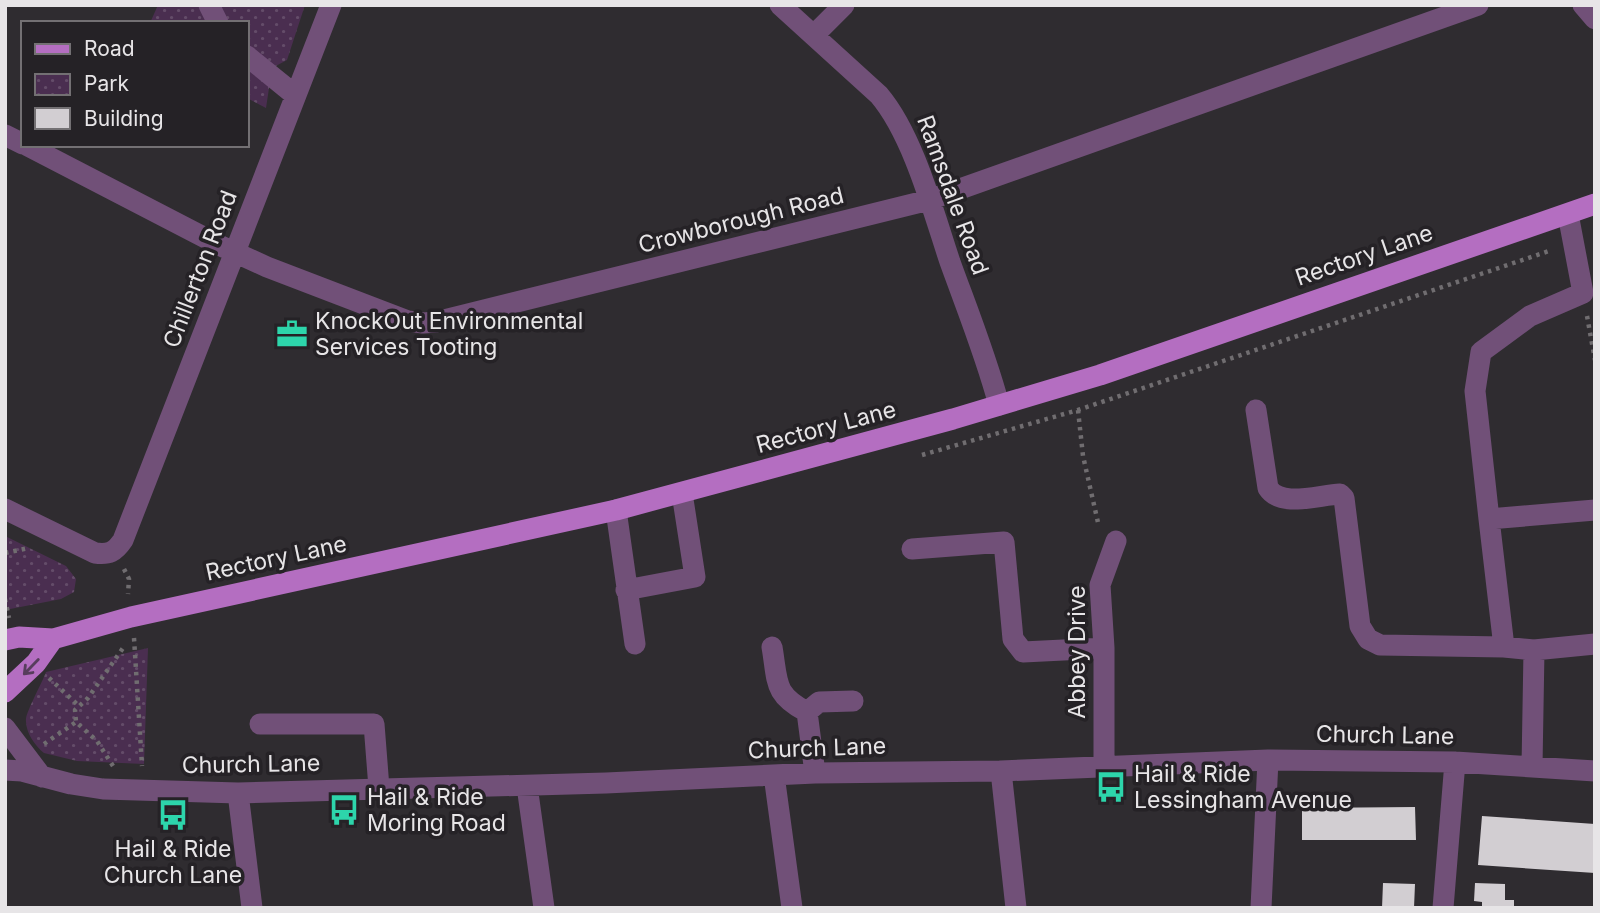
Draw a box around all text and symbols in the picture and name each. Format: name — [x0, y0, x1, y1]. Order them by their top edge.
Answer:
legend — [21, 21, 248, 147]
text: Road — [84, 36, 135, 61]
text: Park — [84, 71, 129, 96]
text: Building — [84, 106, 164, 131]
street label: Ramsdale Road — [911, 111, 995, 279]
street label: Crowborough Road — [635, 181, 847, 259]
street label: Chillerton Road — [157, 186, 243, 352]
street label: Rectory Lane — [1292, 218, 1436, 292]
place label: KnockOut Environmental Services Tooting — [315, 307, 583, 361]
office icon: KnockOut Environmental Services Tooting — [275, 317, 309, 351]
street label: Rectory Lane — [753, 395, 899, 459]
street label: Rectory Lane — [203, 529, 349, 587]
street label: Abbey Drive — [1063, 585, 1091, 719]
one-way arrow — [23, 658, 40, 675]
street label: Church Lane — [1316, 720, 1454, 750]
street label: Church Lane — [747, 732, 887, 764]
street label: Church Lane — [182, 749, 320, 779]
place label: Hail & Ride Lessingham Avenue — [1134, 760, 1352, 814]
bus stop icon: Hail & Ride Lessingham Avenue — [1094, 770, 1128, 804]
place label: Hail & Ride Moring Road — [367, 783, 506, 837]
bus stop icon: Hail & Ride Moring Road — [327, 793, 361, 827]
bus stop icon: Hail & Ride Church Lane — [156, 798, 190, 832]
place label: Hail & Ride Church Lane — [104, 835, 242, 889]

